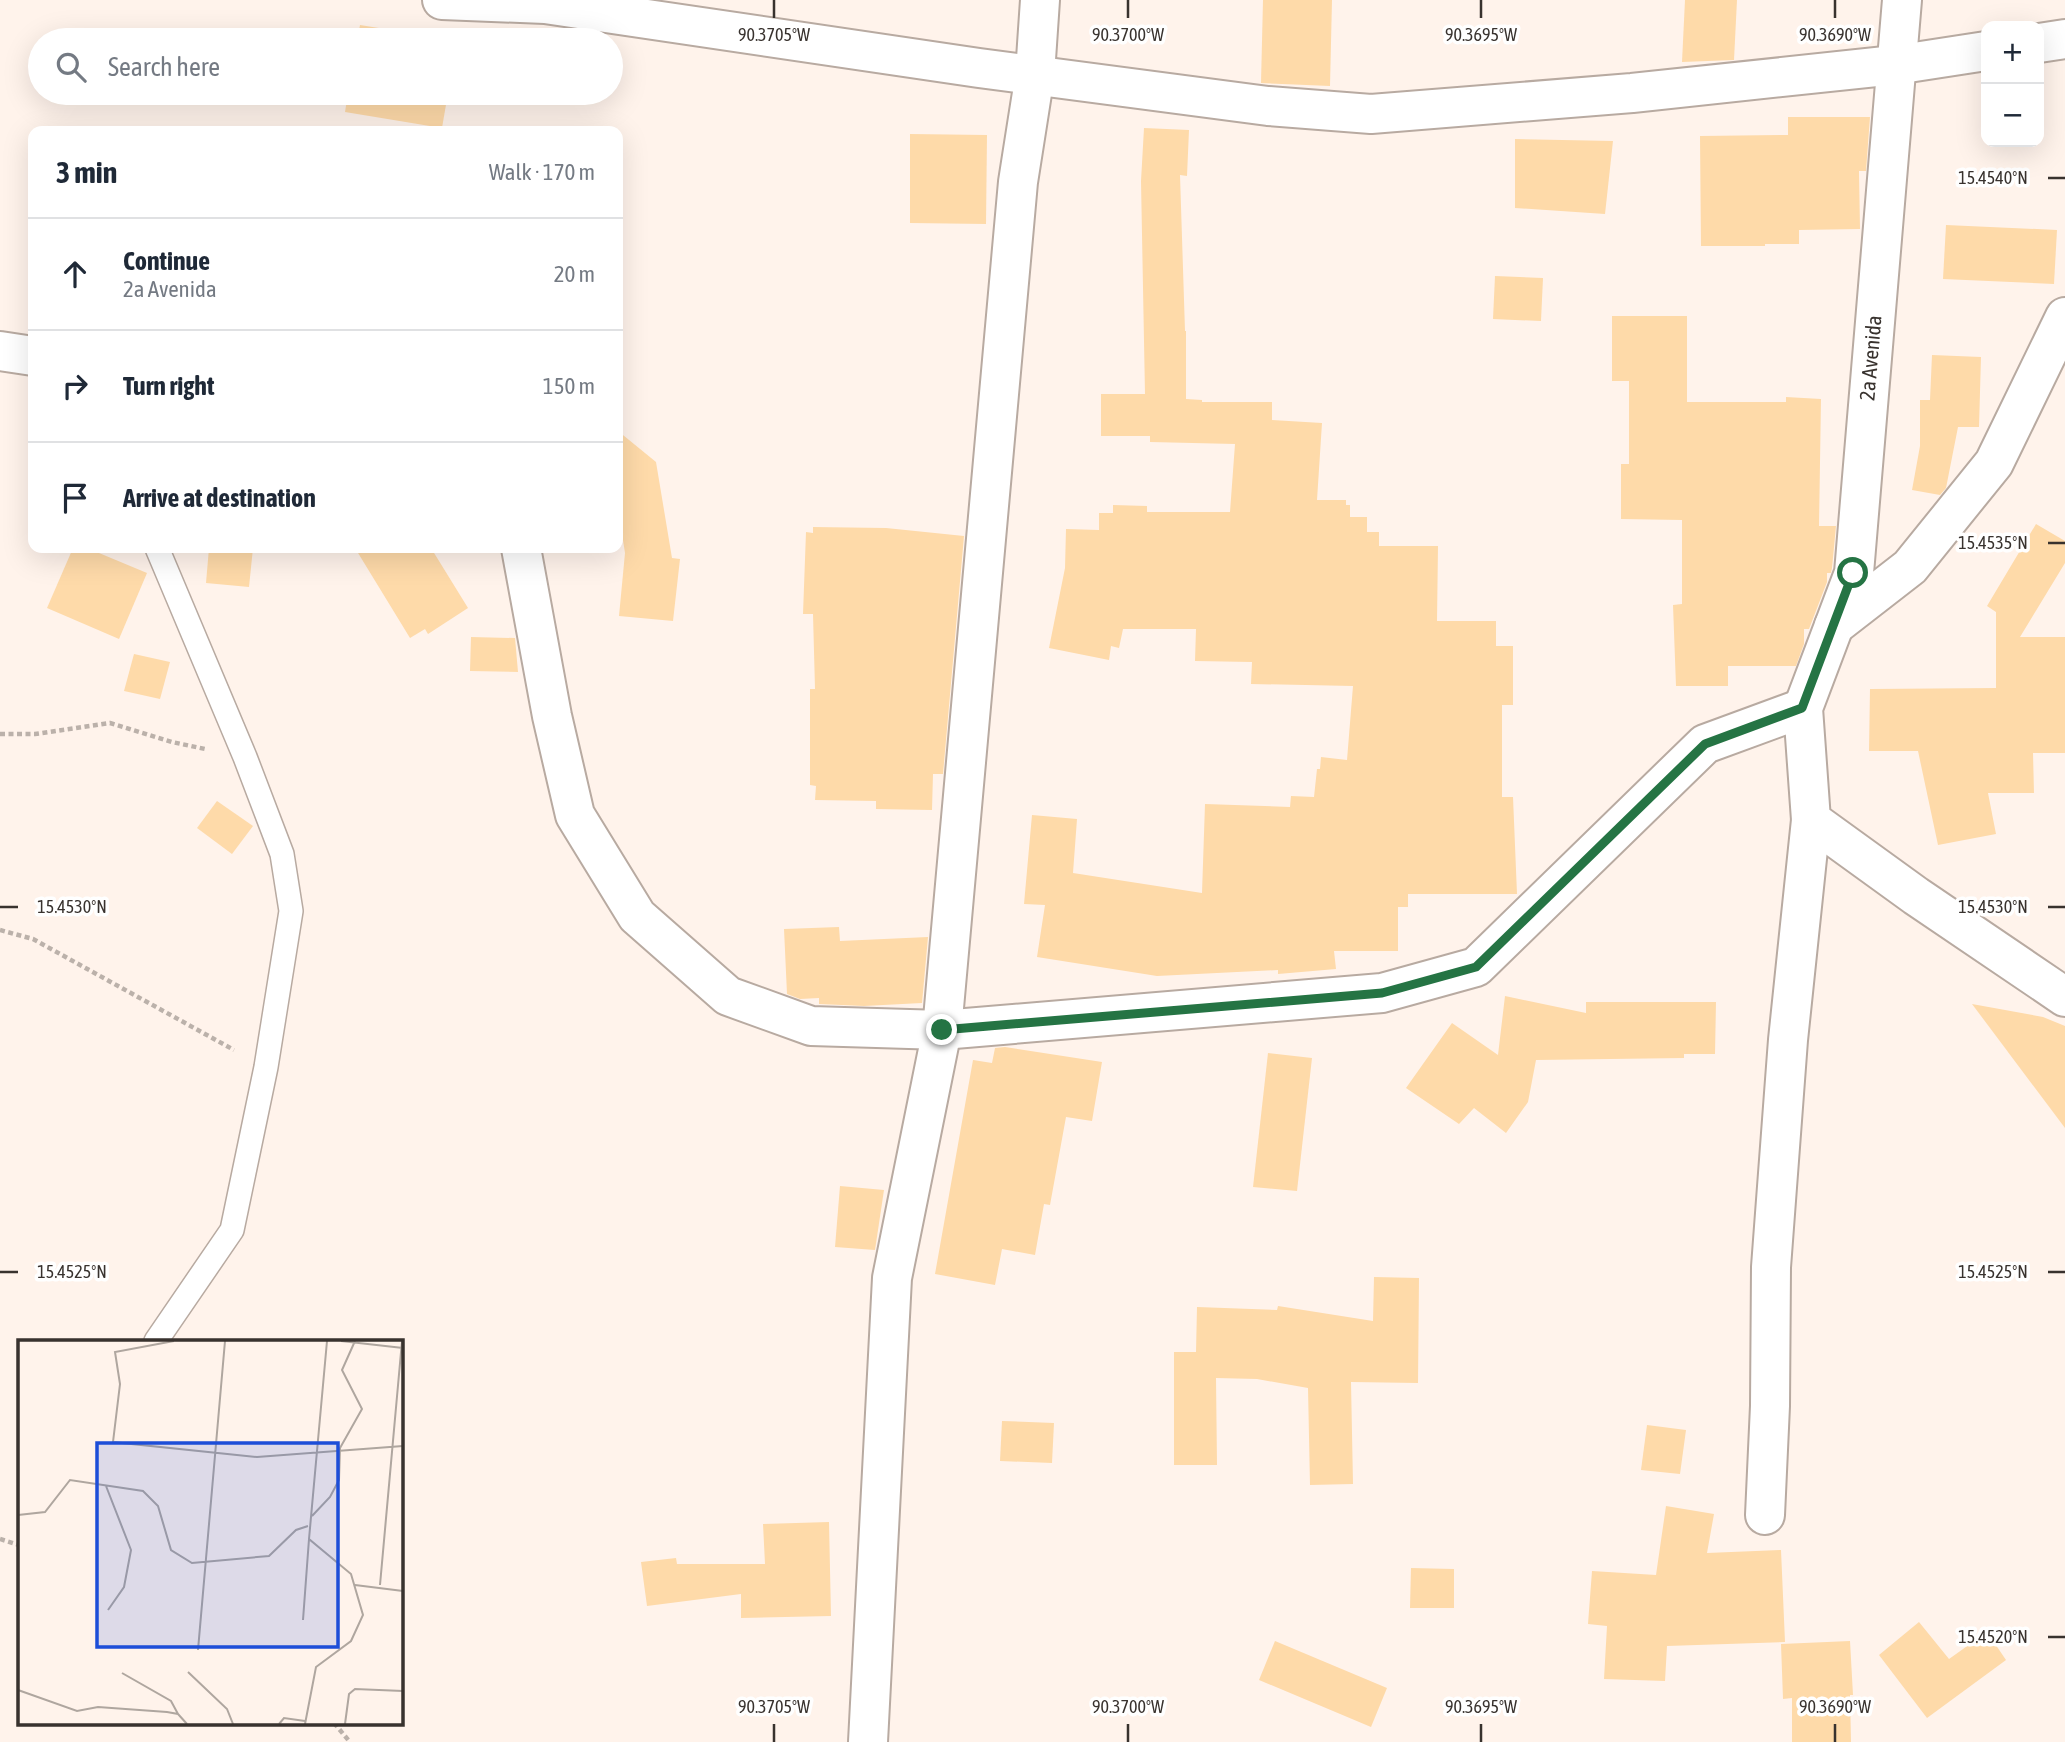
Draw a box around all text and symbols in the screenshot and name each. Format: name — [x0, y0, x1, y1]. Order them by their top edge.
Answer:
map controls — [1981, 21, 2044, 147]
button: + — [1981, 21, 2044, 84]
text: 90.3705°W — [738, 24, 810, 45]
text: 90.3700°W — [1092, 24, 1164, 45]
text: 90.3695°W — [1445, 24, 1517, 45]
text: 90.3690°W — [1799, 24, 1871, 45]
search box — [28, 28, 623, 105]
icon: search — [52, 48, 90, 86]
text: Search here — [108, 52, 220, 82]
button: − — [1981, 84, 2044, 147]
text: 3 min — [56, 155, 117, 189]
text: Walk · 170 m — [489, 159, 595, 185]
text: 15.4540°N — [1958, 167, 2028, 188]
text: Continue — [123, 246, 210, 276]
icon: ahead — [56, 255, 94, 293]
text: 20 m — [554, 261, 595, 287]
text: 2a Avenida — [123, 276, 217, 302]
street label: 2a Avenida — [1854, 314, 1886, 402]
icon: right — [56, 367, 94, 405]
text: Turn right — [123, 371, 214, 401]
text: 150 m — [543, 373, 595, 399]
icon: arrive — [56, 479, 94, 517]
text: Arrive at destination — [123, 483, 316, 513]
text: 15.4535°N — [1958, 532, 2028, 553]
route start — [1837, 557, 1868, 588]
text: 15.4530°N — [37, 896, 107, 917]
text: 15.4530°N — [1958, 896, 2028, 917]
route end — [926, 1014, 957, 1045]
text: 15.4525°N — [37, 1261, 107, 1282]
text: 15.4525°N — [1958, 1261, 2028, 1282]
inset map — [18, 1340, 402, 1724]
text: 15.4520°N — [1958, 1626, 2028, 1647]
text: 90.3705°W — [738, 1696, 810, 1717]
text: 90.3700°W — [1092, 1696, 1164, 1717]
text: 90.3695°W — [1445, 1696, 1517, 1717]
text: 90.3690°W — [1799, 1696, 1871, 1717]

